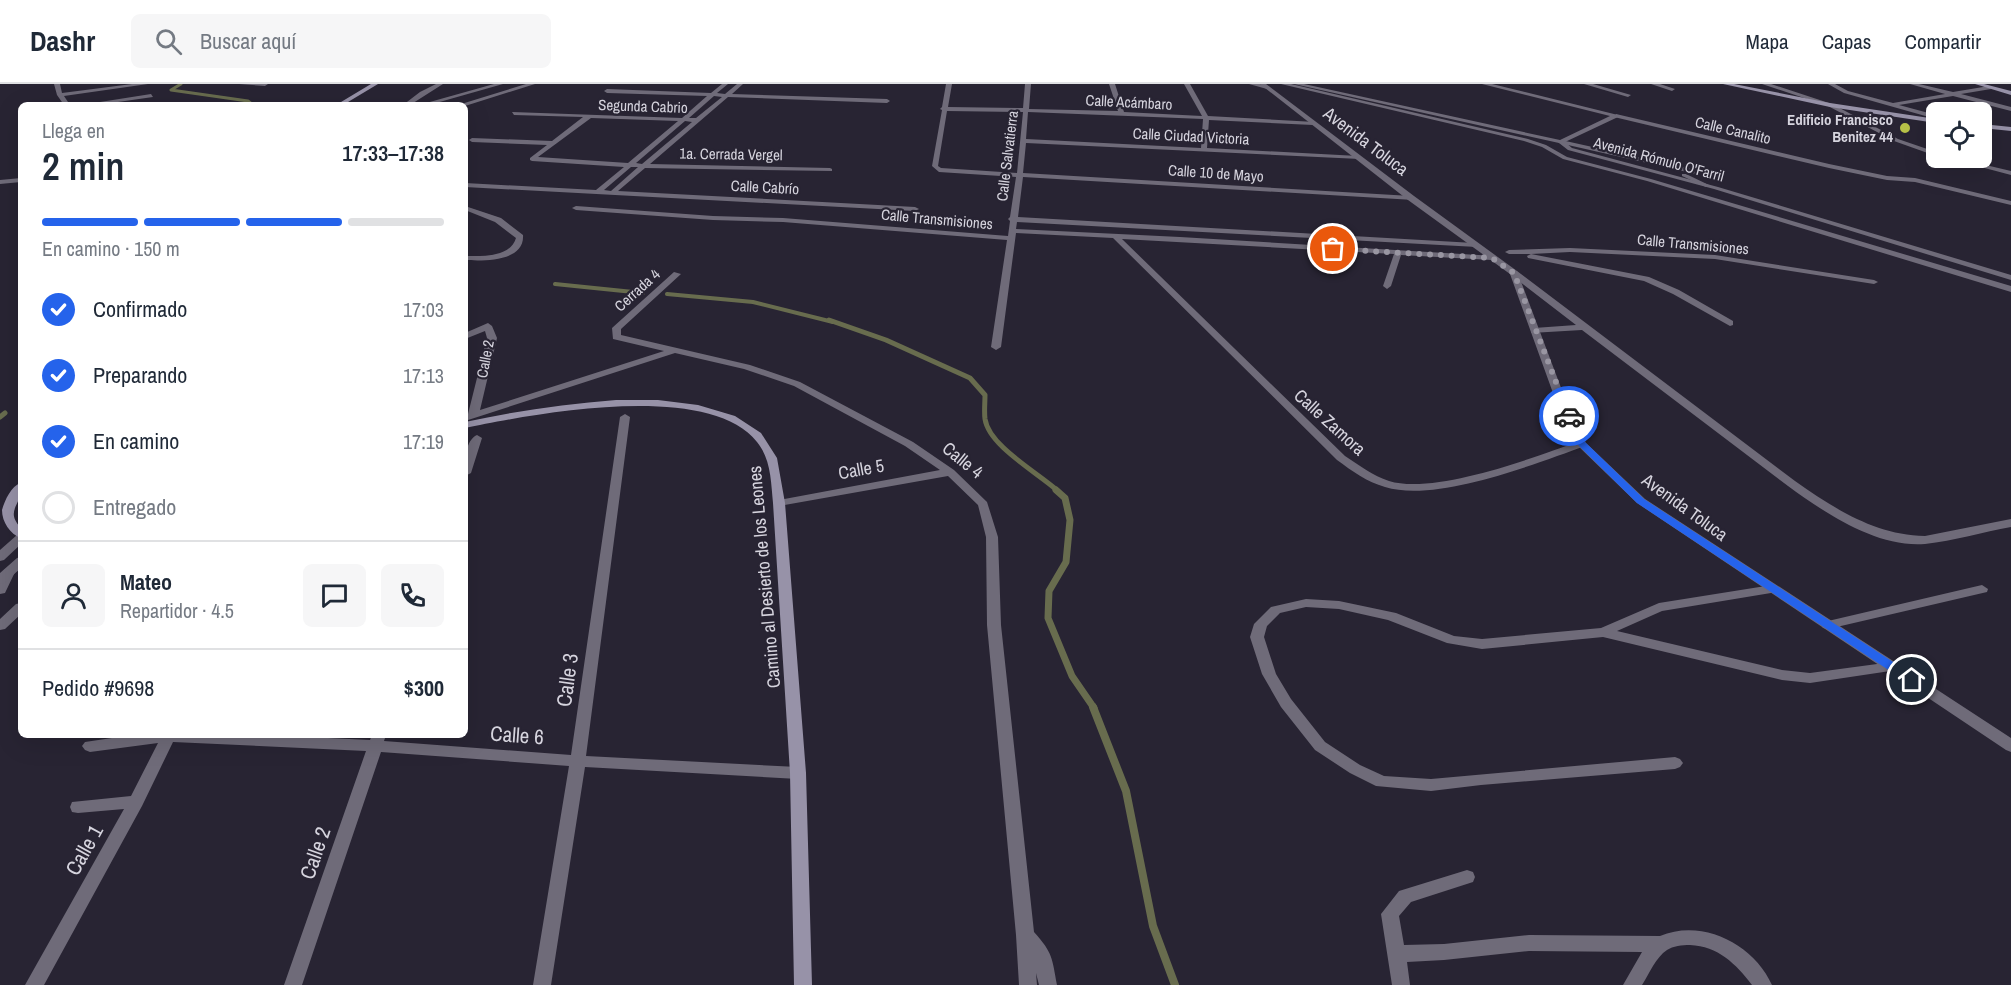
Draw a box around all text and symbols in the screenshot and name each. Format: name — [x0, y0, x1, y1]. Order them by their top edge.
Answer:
search box — [131, 14, 551, 68]
text: Dashr — [30, 22, 95, 60]
icon: search — [152, 25, 185, 58]
text: Buscar aquí — [200, 26, 296, 56]
text: Mapa — [1746, 27, 1789, 56]
text: Capas — [1822, 27, 1871, 56]
text: Compartir — [1904, 27, 1981, 56]
street label: Calle Acámbaro — [1085, 89, 1173, 115]
street label: Segunda Cabrio — [598, 94, 688, 118]
street label: Avenida Toluca — [1318, 100, 1414, 181]
map controls — [1926, 102, 1992, 168]
button: locate — [1926, 102, 1992, 168]
street label: Calle Salvatierra — [991, 109, 1023, 202]
place label: Edificio Francisco Benitez 44 — [1787, 109, 1893, 147]
street label: Calle Canalito — [1693, 111, 1773, 149]
text: Llega en — [42, 117, 105, 144]
marker: Edificio Francisco Benitez 44 — [1898, 121, 1912, 135]
street label: Calle Ciudad Victoria — [1132, 122, 1250, 150]
street label: Avenida Rómulo O'Farril — [1591, 131, 1727, 187]
text: 17:33–17:38 — [342, 138, 444, 168]
text: 2 min — [42, 140, 124, 192]
street label: 1a. Cerrada Vergel — [679, 143, 783, 165]
street label: Calle 10 de Mayo — [1168, 159, 1265, 187]
street label: Calle Cabrío — [730, 175, 800, 199]
street label: Calle Transmisiones — [880, 204, 994, 234]
pin — [1307, 223, 1358, 274]
street label: Calle Transmisiones — [1636, 229, 1750, 259]
icon: bag — [1316, 232, 1349, 265]
text: En camino · 150 m — [42, 235, 180, 262]
street label: Cerrada 4 — [610, 264, 664, 316]
icon: check — [42, 293, 75, 326]
text: Confirmado — [93, 294, 187, 324]
text: 17:03 — [403, 296, 444, 323]
street label: Calle 2 — [471, 338, 499, 380]
icon: check — [42, 359, 75, 392]
text: Preparando — [93, 360, 187, 390]
text: 17:13 — [403, 362, 444, 389]
street label: Calle Zamora — [1289, 383, 1371, 461]
courier — [1539, 386, 1599, 446]
icon: car — [1553, 400, 1586, 433]
icon: check — [42, 425, 75, 458]
text: En camino — [93, 426, 179, 456]
text: 17:19 — [403, 428, 444, 455]
street label: Calle 4 — [937, 436, 989, 484]
street label: Calle 5 — [836, 453, 886, 485]
street label: Camino al Desierto de los Leones — [742, 465, 786, 689]
street label: Avenida Toluca — [1636, 467, 1733, 547]
text: Entregado — [93, 492, 176, 522]
button: person — [42, 564, 105, 627]
button: chat — [303, 564, 366, 627]
button: phone — [381, 564, 444, 627]
text: Mateo — [120, 567, 172, 597]
text: Repartidor · 4.5 — [120, 597, 234, 624]
street label: Calle 3 — [549, 651, 585, 709]
pin — [1886, 654, 1937, 705]
icon: home — [1895, 663, 1928, 696]
text: Pedido #9698 — [42, 673, 154, 703]
text: $300 — [404, 673, 444, 703]
street label: Calle 6 — [489, 719, 545, 751]
street label: Calle 1 — [58, 819, 110, 880]
street label: Calle 2 — [293, 823, 337, 883]

